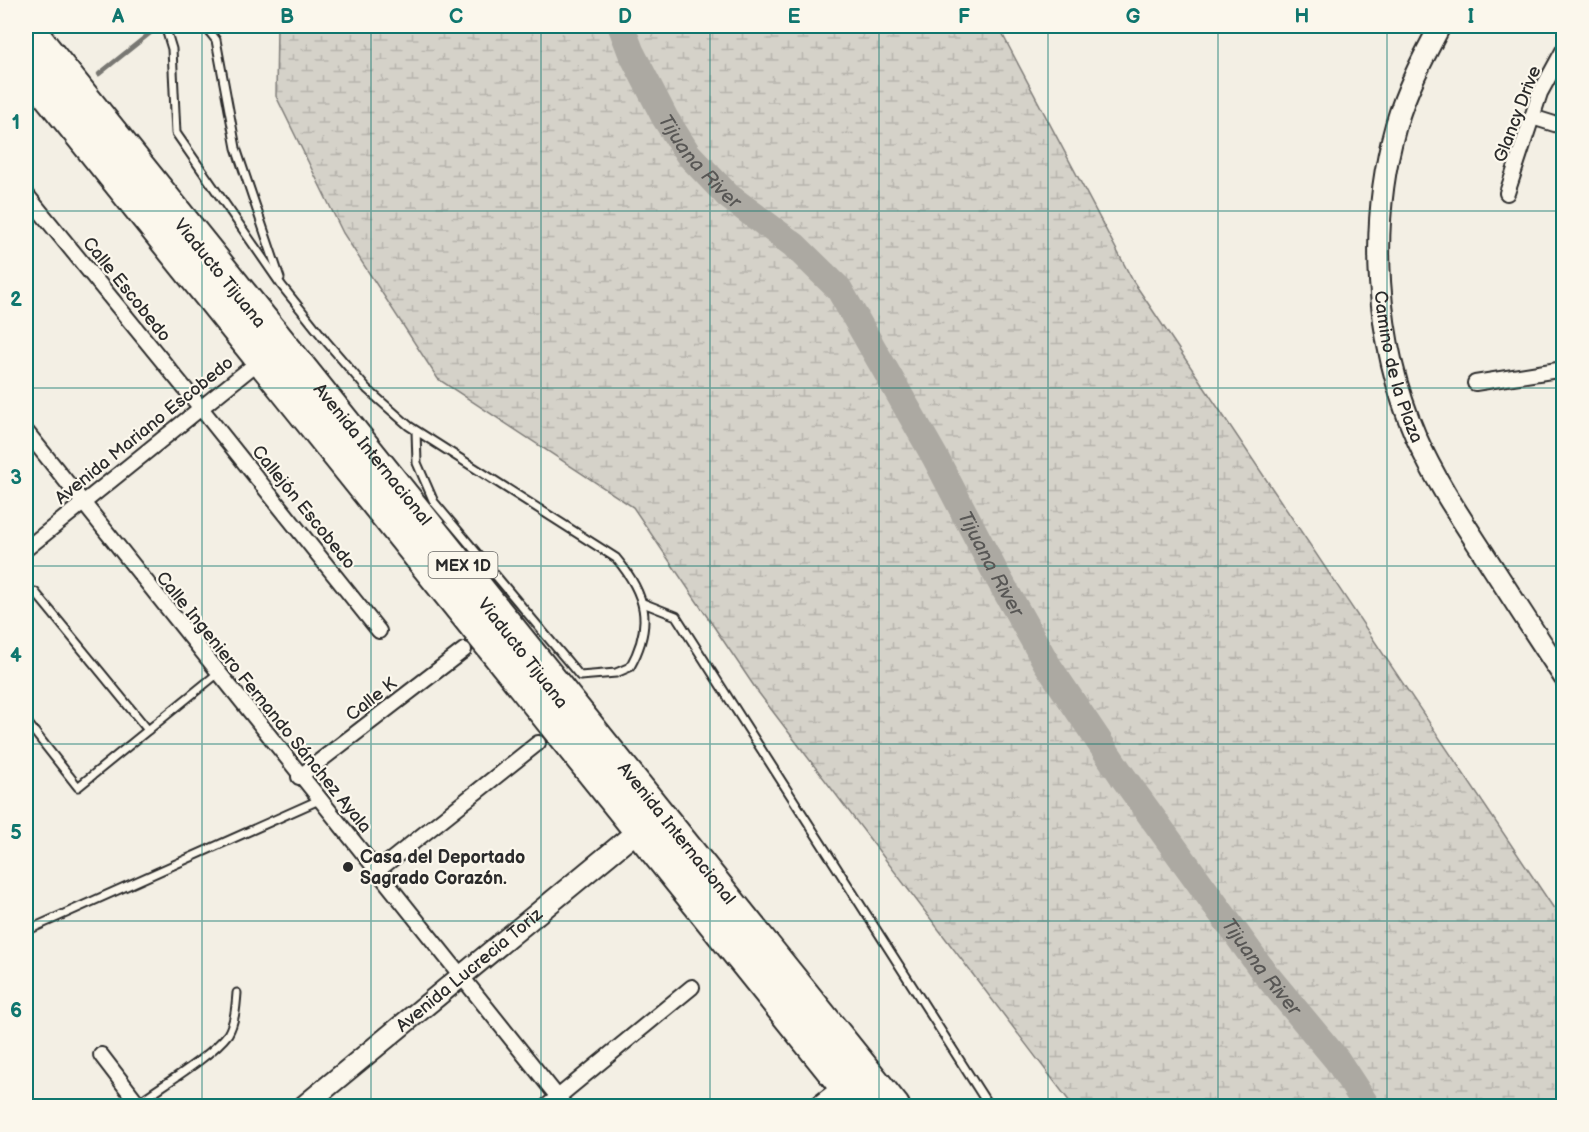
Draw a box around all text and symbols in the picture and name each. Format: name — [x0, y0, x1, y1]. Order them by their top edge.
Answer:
text: A — [111, 5, 125, 29]
text: B — [280, 5, 294, 29]
text: C — [449, 5, 463, 29]
text: D — [618, 5, 632, 29]
text: E — [788, 5, 801, 29]
text: F — [958, 5, 970, 29]
text: G — [1126, 5, 1141, 29]
text: H — [1295, 5, 1309, 29]
text: I — [1468, 5, 1474, 29]
street label: Glancy Drive — [1490, 63, 1546, 165]
water label: Tijuana River — [653, 110, 747, 215]
text: 1 — [12, 111, 20, 135]
street label: Viaducto Tijuana — [169, 215, 270, 332]
street label: Calle Escobedo — [78, 233, 175, 346]
text: 2 — [10, 288, 22, 312]
street label: Camino de la Plaza — [1370, 290, 1427, 446]
street label: Avenida Mariano Escobedo — [51, 352, 238, 509]
street label: Avenida Internacional — [309, 379, 436, 530]
street label: Callejón Escobedo — [247, 441, 360, 573]
text: 3 — [10, 466, 22, 490]
water label: Tijuana River — [952, 507, 1030, 623]
road number: MEX 1D — [428, 552, 498, 578]
street label: Calle Ingeniero Fernando Sánchez Ayala — [152, 567, 376, 837]
street label: Viaducto Tijuana — [473, 594, 572, 713]
text: 4 — [10, 644, 22, 668]
street label: Calle K — [342, 673, 401, 726]
street label: Avenida Internacional — [613, 758, 740, 909]
text: 5 — [10, 821, 22, 845]
place label: Casa del Deportado Sagrado Corazón. — [360, 847, 525, 889]
marker: Casa del Deportado Sagrado Corazón. — [341, 860, 355, 874]
street label: Avenida Lucrecia Toriz — [392, 904, 547, 1037]
water label: Tijuana River — [1216, 914, 1307, 1022]
text: 6 — [10, 999, 22, 1023]

